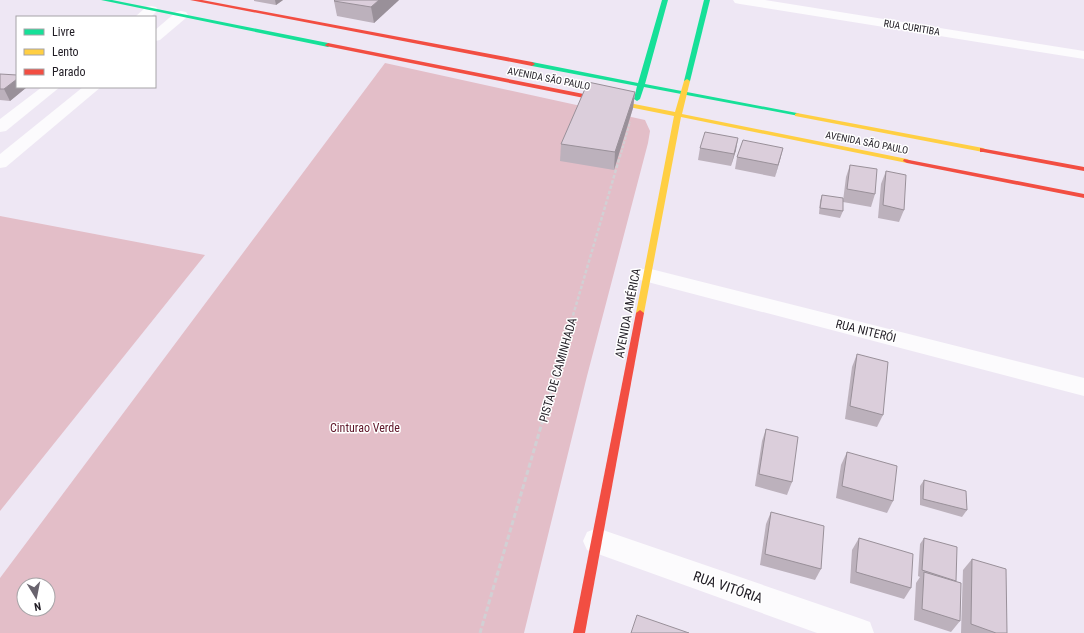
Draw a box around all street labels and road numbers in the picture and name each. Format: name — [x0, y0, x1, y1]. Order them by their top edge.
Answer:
street label: RUA CURITIBA — [883, 18, 941, 37]
street label: AVENIDA SÃO PAULO — [507, 64, 591, 92]
street label: AVENIDA SÃO PAULO — [825, 128, 909, 156]
street label: AVENIDA AMÉRICA — [611, 267, 644, 359]
street label: PISTA DE CAMINHADA — [536, 316, 580, 424]
street label: RUA NITERÓI — [834, 316, 898, 345]
street label: RUA VITÓRIA — [691, 567, 765, 606]

